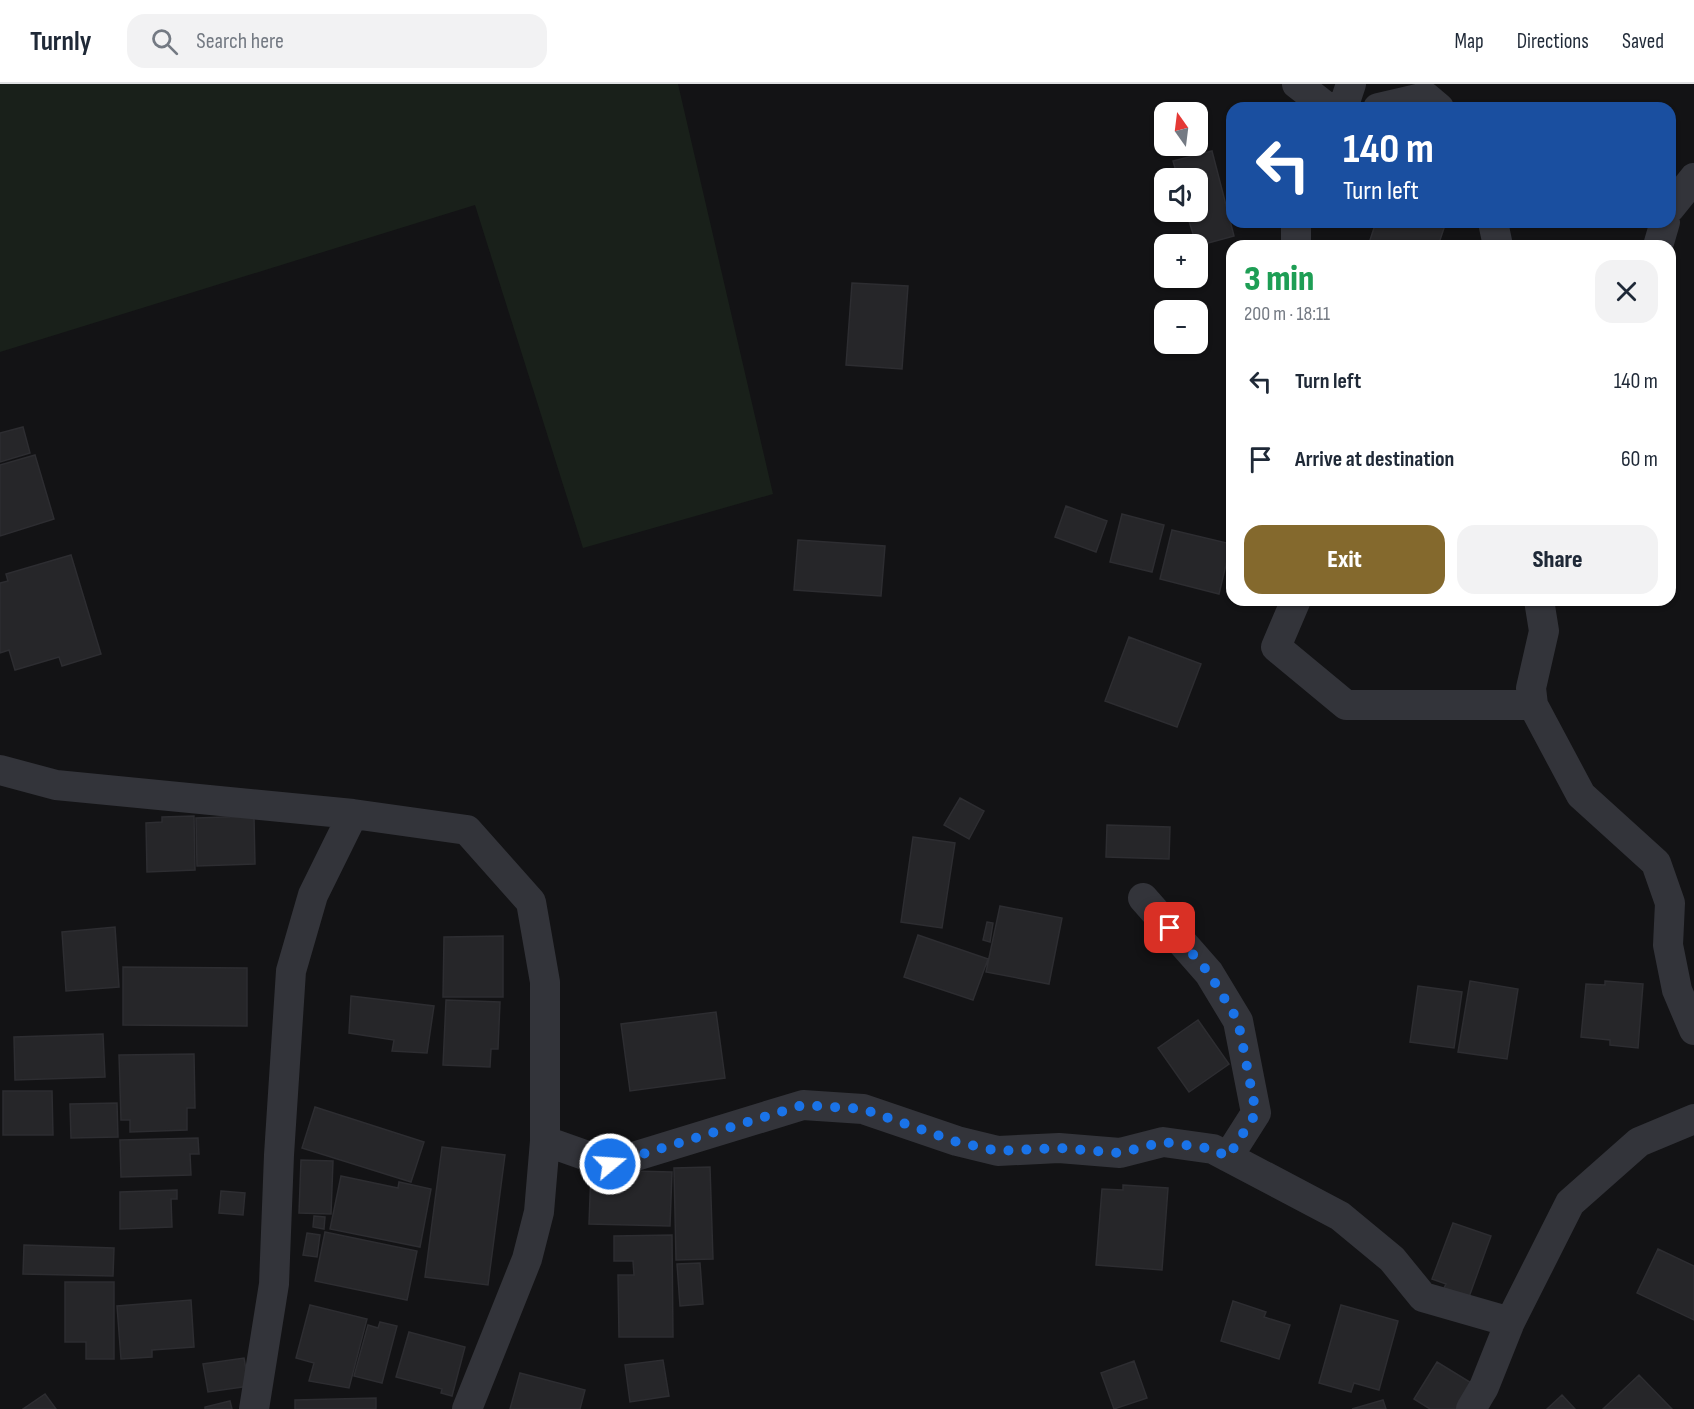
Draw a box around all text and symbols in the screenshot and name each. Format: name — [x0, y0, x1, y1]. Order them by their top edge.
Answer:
search box — [127, 14, 547, 68]
text: Turnly — [30, 25, 91, 58]
icon: search — [148, 25, 181, 58]
text: Search here — [196, 28, 284, 55]
text: Map — [1454, 29, 1484, 54]
text: Directions — [1517, 29, 1589, 54]
text: Saved — [1622, 29, 1664, 54]
north arrow — [1154, 102, 1208, 156]
map controls — [1154, 102, 1208, 354]
text: 140 m — [1343, 124, 1434, 175]
icon: left — [1244, 126, 1322, 204]
button: sound — [1154, 168, 1208, 222]
text: Turn left — [1343, 175, 1419, 207]
button: + — [1154, 234, 1208, 288]
text: 3 min — [1244, 258, 1314, 301]
button: close — [1595, 260, 1658, 323]
button: − — [1154, 300, 1208, 354]
text: 200 m · 18:11 — [1244, 302, 1330, 326]
icon: left — [1244, 365, 1277, 398]
text: Turn left — [1295, 368, 1361, 395]
text: 140 m — [1614, 368, 1658, 395]
icon: arrive — [1244, 443, 1277, 476]
text: Arrive at destination — [1295, 446, 1454, 473]
text: 60 m — [1621, 446, 1658, 473]
button: Exit — [1244, 525, 1445, 594]
button: Share — [1457, 525, 1658, 594]
pin — [1144, 902, 1195, 953]
icon: arrive — [1153, 911, 1186, 944]
position arrow — [578, 1132, 642, 1196]

